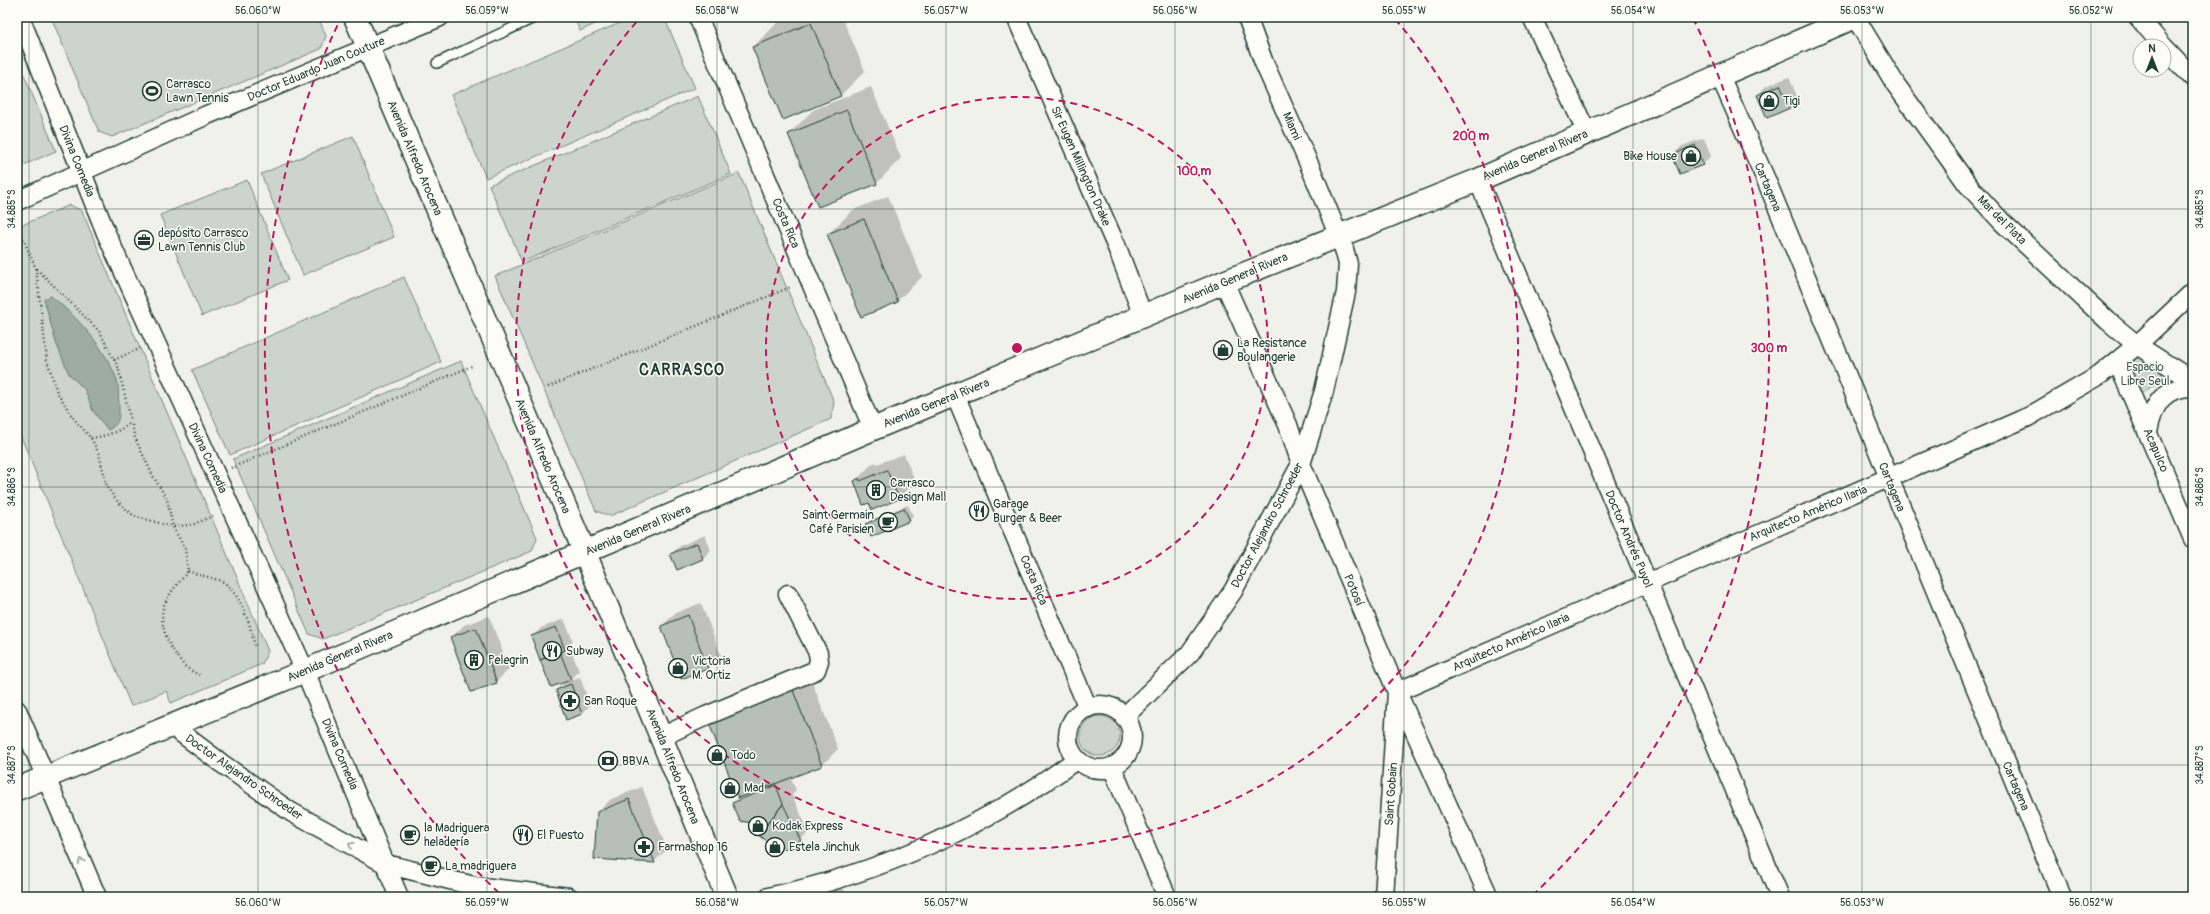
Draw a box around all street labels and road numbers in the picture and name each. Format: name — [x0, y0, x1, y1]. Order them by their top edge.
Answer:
street label: Doctor Eduardo Juan Couture — [245, 34, 387, 105]
street label: Avenida Alfredo Arocena — [383, 98, 446, 218]
street label: Sir Eugen Millington Drake — [1047, 104, 1114, 229]
street label: Miami — [1279, 110, 1304, 143]
street label: Divina Comedia — [55, 123, 98, 200]
street label: Avenida General Rivera — [1480, 126, 1591, 185]
street label: Cartagena — [1751, 160, 1785, 214]
street label: Mar del Plata — [1974, 193, 2030, 248]
street label: Costa Rica — [768, 196, 803, 251]
street label: Avenida General Rivera — [1180, 249, 1291, 308]
street label: Avenida General Rivera — [881, 375, 992, 432]
street label: Avenida Alfredo Arocena — [511, 396, 574, 516]
street label: Divina Comedia — [185, 421, 231, 496]
street label: Acapulco — [2140, 426, 2172, 475]
street label: Doctor Alejandro Schroeder — [1228, 459, 1307, 591]
street label: Cartagena — [1875, 460, 1908, 514]
street label: Arquitecto Américo Ilaria — [1747, 482, 1870, 545]
street label: Doctor Andrés Puyol — [1601, 488, 1656, 590]
street label: Avenida General Rivera — [583, 501, 694, 560]
street label: Costa Rica — [1016, 553, 1051, 608]
street label: Potosí — [1340, 572, 1367, 608]
street label: Arquitecto Américo Ilaria — [1450, 610, 1572, 675]
street label: Avenida General Rivera — [285, 627, 396, 686]
street label: Avenida Alfredo Arocena — [642, 706, 703, 827]
street label: Divina Comedia — [318, 716, 361, 793]
street label: Doctor Alejandro Schroeder — [182, 731, 306, 824]
street label: Cartagena — [1999, 759, 2033, 813]
street label: Saint Gobain — [1382, 762, 1401, 826]

